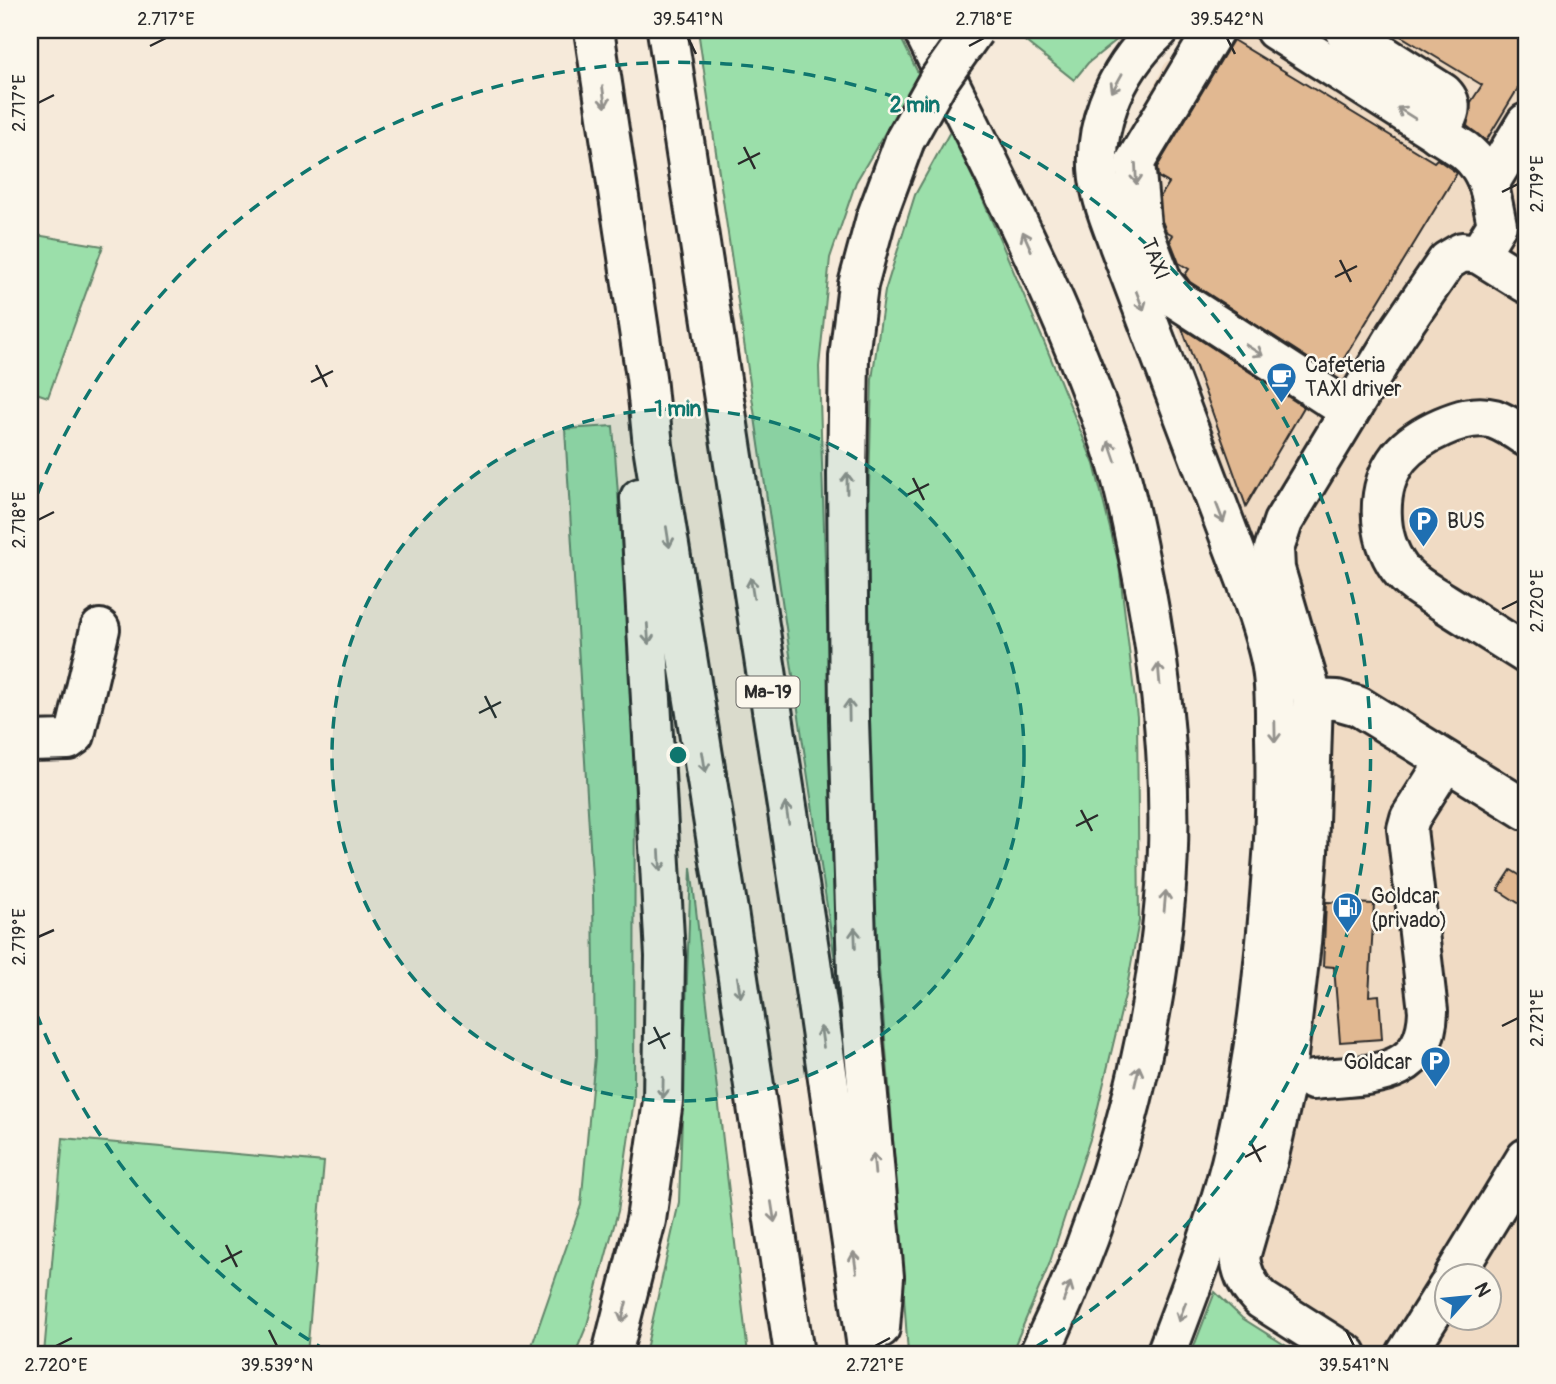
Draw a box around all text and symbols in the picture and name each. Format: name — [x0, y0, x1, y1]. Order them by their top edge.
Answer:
text: 2.717°E — [137, 8, 195, 31]
text: 39.541°N — [653, 8, 723, 31]
text: 2.718°E — [956, 8, 1012, 31]
text: 39.542°N — [1190, 8, 1264, 31]
one-way arrow — [1110, 72, 1123, 93]
text: 2.717°E — [8, 74, 31, 132]
one-way arrow — [598, 85, 611, 108]
text: 2 min — [890, 92, 940, 119]
one-way arrow — [1397, 106, 1416, 121]
text: 2.719°E — [1526, 155, 1549, 213]
one-way arrow — [1129, 162, 1142, 185]
one-way arrow — [1020, 231, 1033, 252]
street label: TAXI — [1135, 234, 1175, 284]
one-way arrow — [1135, 289, 1147, 311]
one-way arrow — [1244, 343, 1264, 357]
place label: Cafeteria TAXI driver — [1305, 352, 1402, 403]
cafe icon: Cafeteria TAXI driver — [1265, 360, 1299, 404]
text: 1 min — [655, 396, 702, 423]
one-way arrow — [1105, 441, 1118, 463]
one-way arrow — [840, 471, 853, 494]
text: 2.718°E — [8, 492, 31, 548]
one-way arrow — [1215, 502, 1228, 524]
parking icon: BUS — [1407, 504, 1441, 548]
place label: BUS — [1447, 508, 1485, 535]
one-way arrow — [662, 525, 675, 548]
text: 2.720°E — [1526, 569, 1549, 633]
one-way arrow — [745, 577, 758, 600]
one-way arrow — [642, 622, 655, 645]
one-way arrow — [1152, 663, 1165, 685]
road number: Ma-19 — [736, 677, 800, 708]
one-way arrow — [842, 699, 855, 722]
one-way arrow — [1269, 720, 1282, 743]
centre of rings — [666, 743, 690, 767]
one-way arrow — [698, 750, 711, 773]
one-way arrow — [780, 802, 793, 825]
one-way arrow — [654, 849, 667, 872]
place label: Goldcar (privado) — [1371, 883, 1447, 934]
one-way arrow — [1159, 890, 1172, 912]
fuel station icon: Goldcar (privado) — [1331, 891, 1365, 935]
text: 2.719°E — [8, 908, 31, 966]
one-way arrow — [849, 926, 862, 949]
one-way arrow — [733, 975, 746, 997]
text: 2.721°E — [1526, 989, 1549, 1047]
one-way arrow — [815, 1027, 828, 1049]
parking icon: Goldcar — [1418, 1045, 1452, 1089]
place label: Goldcar — [1344, 1049, 1412, 1076]
one-way arrow — [1130, 1065, 1144, 1088]
one-way arrow — [657, 1077, 670, 1100]
one-way arrow — [867, 1153, 880, 1176]
one-way arrow — [767, 1200, 780, 1222]
one-way arrow — [848, 1252, 861, 1274]
north arrow — [1434, 1262, 1504, 1332]
text: N — [1469, 1279, 1496, 1301]
one-way arrow — [1061, 1282, 1074, 1303]
one-way arrow — [617, 1300, 630, 1323]
one-way arrow — [1174, 1301, 1187, 1323]
text: 2.720°E — [24, 1354, 88, 1377]
text: 39.539°N — [241, 1354, 313, 1377]
text: 2.721°E — [846, 1354, 904, 1377]
text: 39.541°N — [1319, 1354, 1389, 1377]

